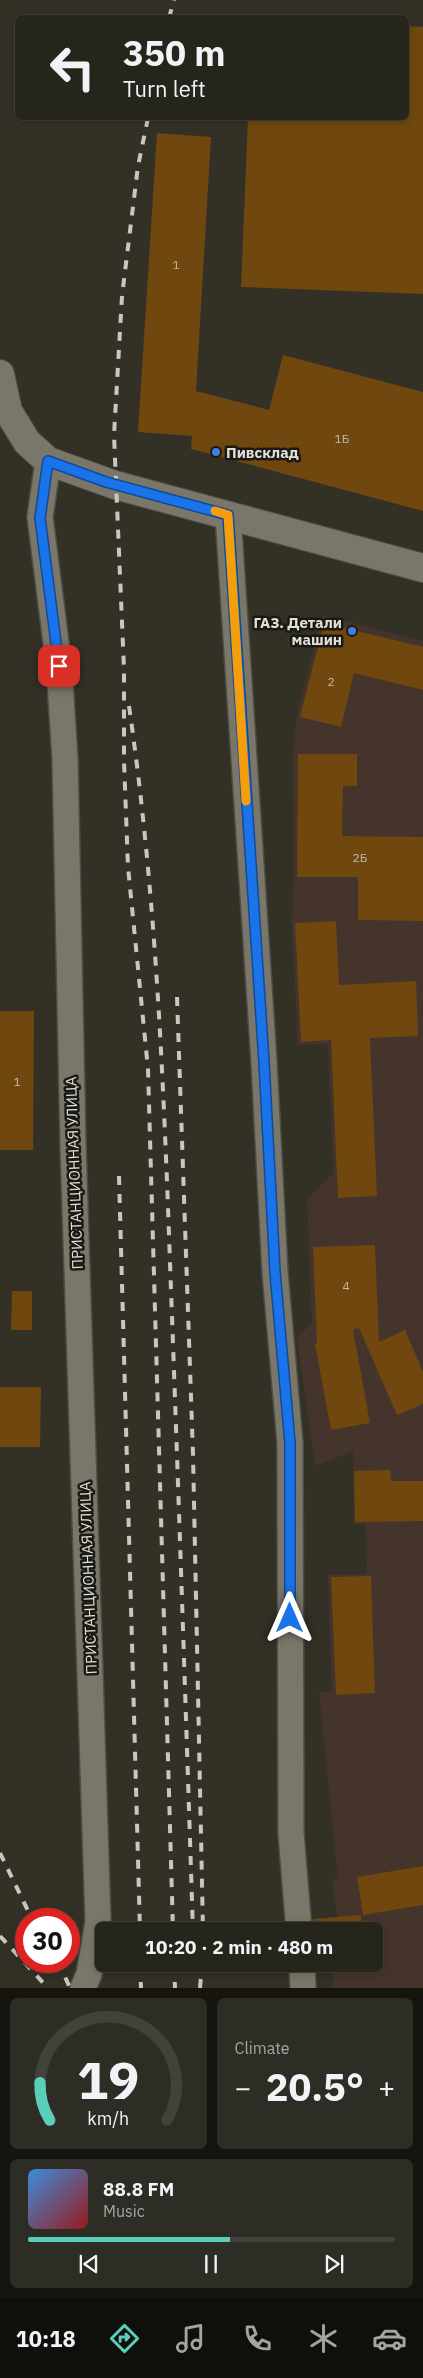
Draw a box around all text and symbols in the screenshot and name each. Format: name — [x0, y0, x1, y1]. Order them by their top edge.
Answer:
text: 350 m — [123, 30, 226, 76]
icon: left — [40, 35, 105, 100]
text: Turn left — [123, 74, 206, 103]
house number: 1 — [172, 257, 180, 272]
house number: 1Б — [335, 431, 349, 446]
place label: Пивсклад — [226, 443, 299, 462]
marker: Пивсклад — [210, 446, 222, 458]
place label: ГАЗ. Детали машин — [254, 613, 342, 649]
marker: ГАЗ. Детали машин — [346, 625, 358, 637]
pin — [38, 645, 80, 687]
icon: arrive — [45, 652, 73, 680]
house number: 2 — [327, 674, 335, 689]
house number: 2Б — [353, 850, 367, 865]
house number: 1 — [13, 1074, 21, 1089]
street label: ПРИСТАНЦИОННАЯ УЛИЦА — [61, 1076, 87, 1270]
house number: 4 — [342, 1278, 350, 1293]
street label: ПРИСТАНЦИОННАЯ УЛИЦА — [75, 1481, 101, 1675]
position arrow — [263, 1591, 315, 1643]
speed limit sign: 30 — [15, 1908, 80, 1973]
text: 10:20 · 2 min · 480 m — [145, 1935, 333, 1959]
text: Climate — [235, 2038, 290, 2058]
text: 19 — [77, 2046, 139, 2113]
text: 20.5° — [266, 2062, 364, 2111]
text: − — [235, 2069, 251, 2106]
text: + — [378, 2069, 395, 2106]
text: km/h — [87, 2107, 129, 2130]
text: 88.8 FM — [103, 2177, 174, 2201]
text: Music — [103, 2201, 145, 2221]
icon: previous — [75, 2250, 103, 2278]
icon: pause — [197, 2250, 225, 2278]
icon: next — [320, 2250, 348, 2278]
icon: directions — [107, 2321, 142, 2356]
icon: music — [173, 2321, 208, 2356]
icon: phone — [240, 2321, 275, 2356]
icon: climate — [306, 2321, 341, 2356]
icon: car — [372, 2321, 407, 2356]
text: 10:18 — [16, 2324, 76, 2353]

